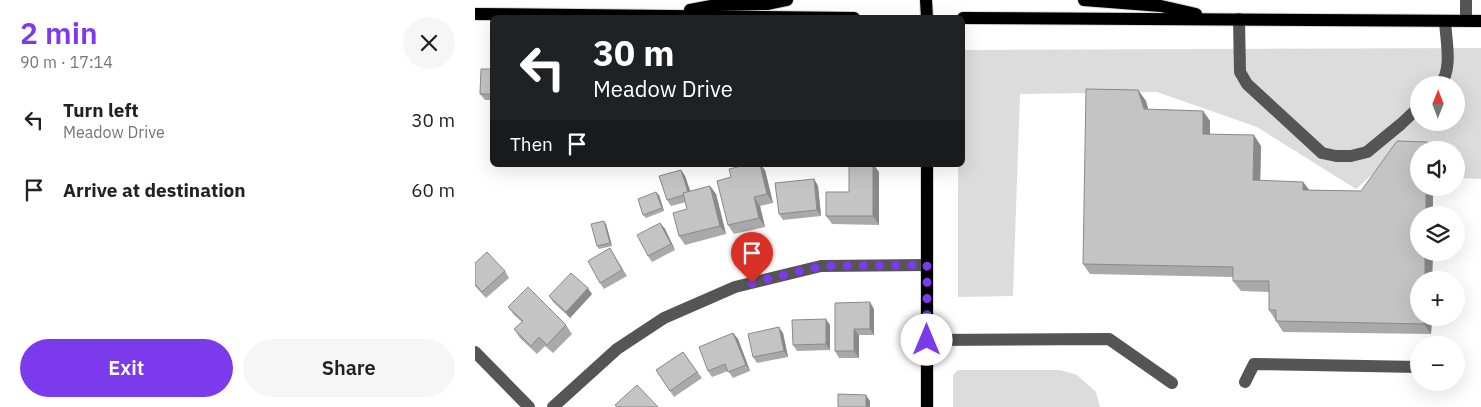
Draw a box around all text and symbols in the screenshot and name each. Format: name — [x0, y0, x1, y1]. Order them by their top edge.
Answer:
text: 2 min — [20, 13, 98, 52]
button: close — [403, 17, 455, 69]
text: 30 m — [593, 30, 675, 76]
icon: left — [510, 35, 575, 100]
text: 90 m · 17:14 — [20, 52, 113, 72]
text: Meadow Drive — [593, 74, 733, 103]
north arrow — [1410, 76, 1465, 131]
map controls — [1410, 76, 1465, 391]
text: Turn left — [63, 98, 139, 122]
icon: left — [20, 106, 48, 134]
text: 30 m — [411, 108, 455, 132]
text: Meadow Drive — [63, 122, 165, 142]
icon: arrive — [563, 130, 591, 158]
text: Then — [510, 132, 553, 156]
button: sound — [1410, 141, 1465, 196]
icon: arrive — [20, 176, 48, 204]
text: Arrive at destination — [63, 178, 246, 202]
text: 60 m — [411, 178, 455, 202]
button: layers — [1410, 206, 1465, 261]
pin — [731, 232, 773, 283]
icon: arrive — [738, 239, 766, 267]
button: + — [1410, 271, 1465, 326]
position arrow — [900, 313, 952, 365]
button: − — [1410, 336, 1465, 391]
button: Exit — [20, 339, 233, 397]
button: Share — [243, 339, 455, 397]

